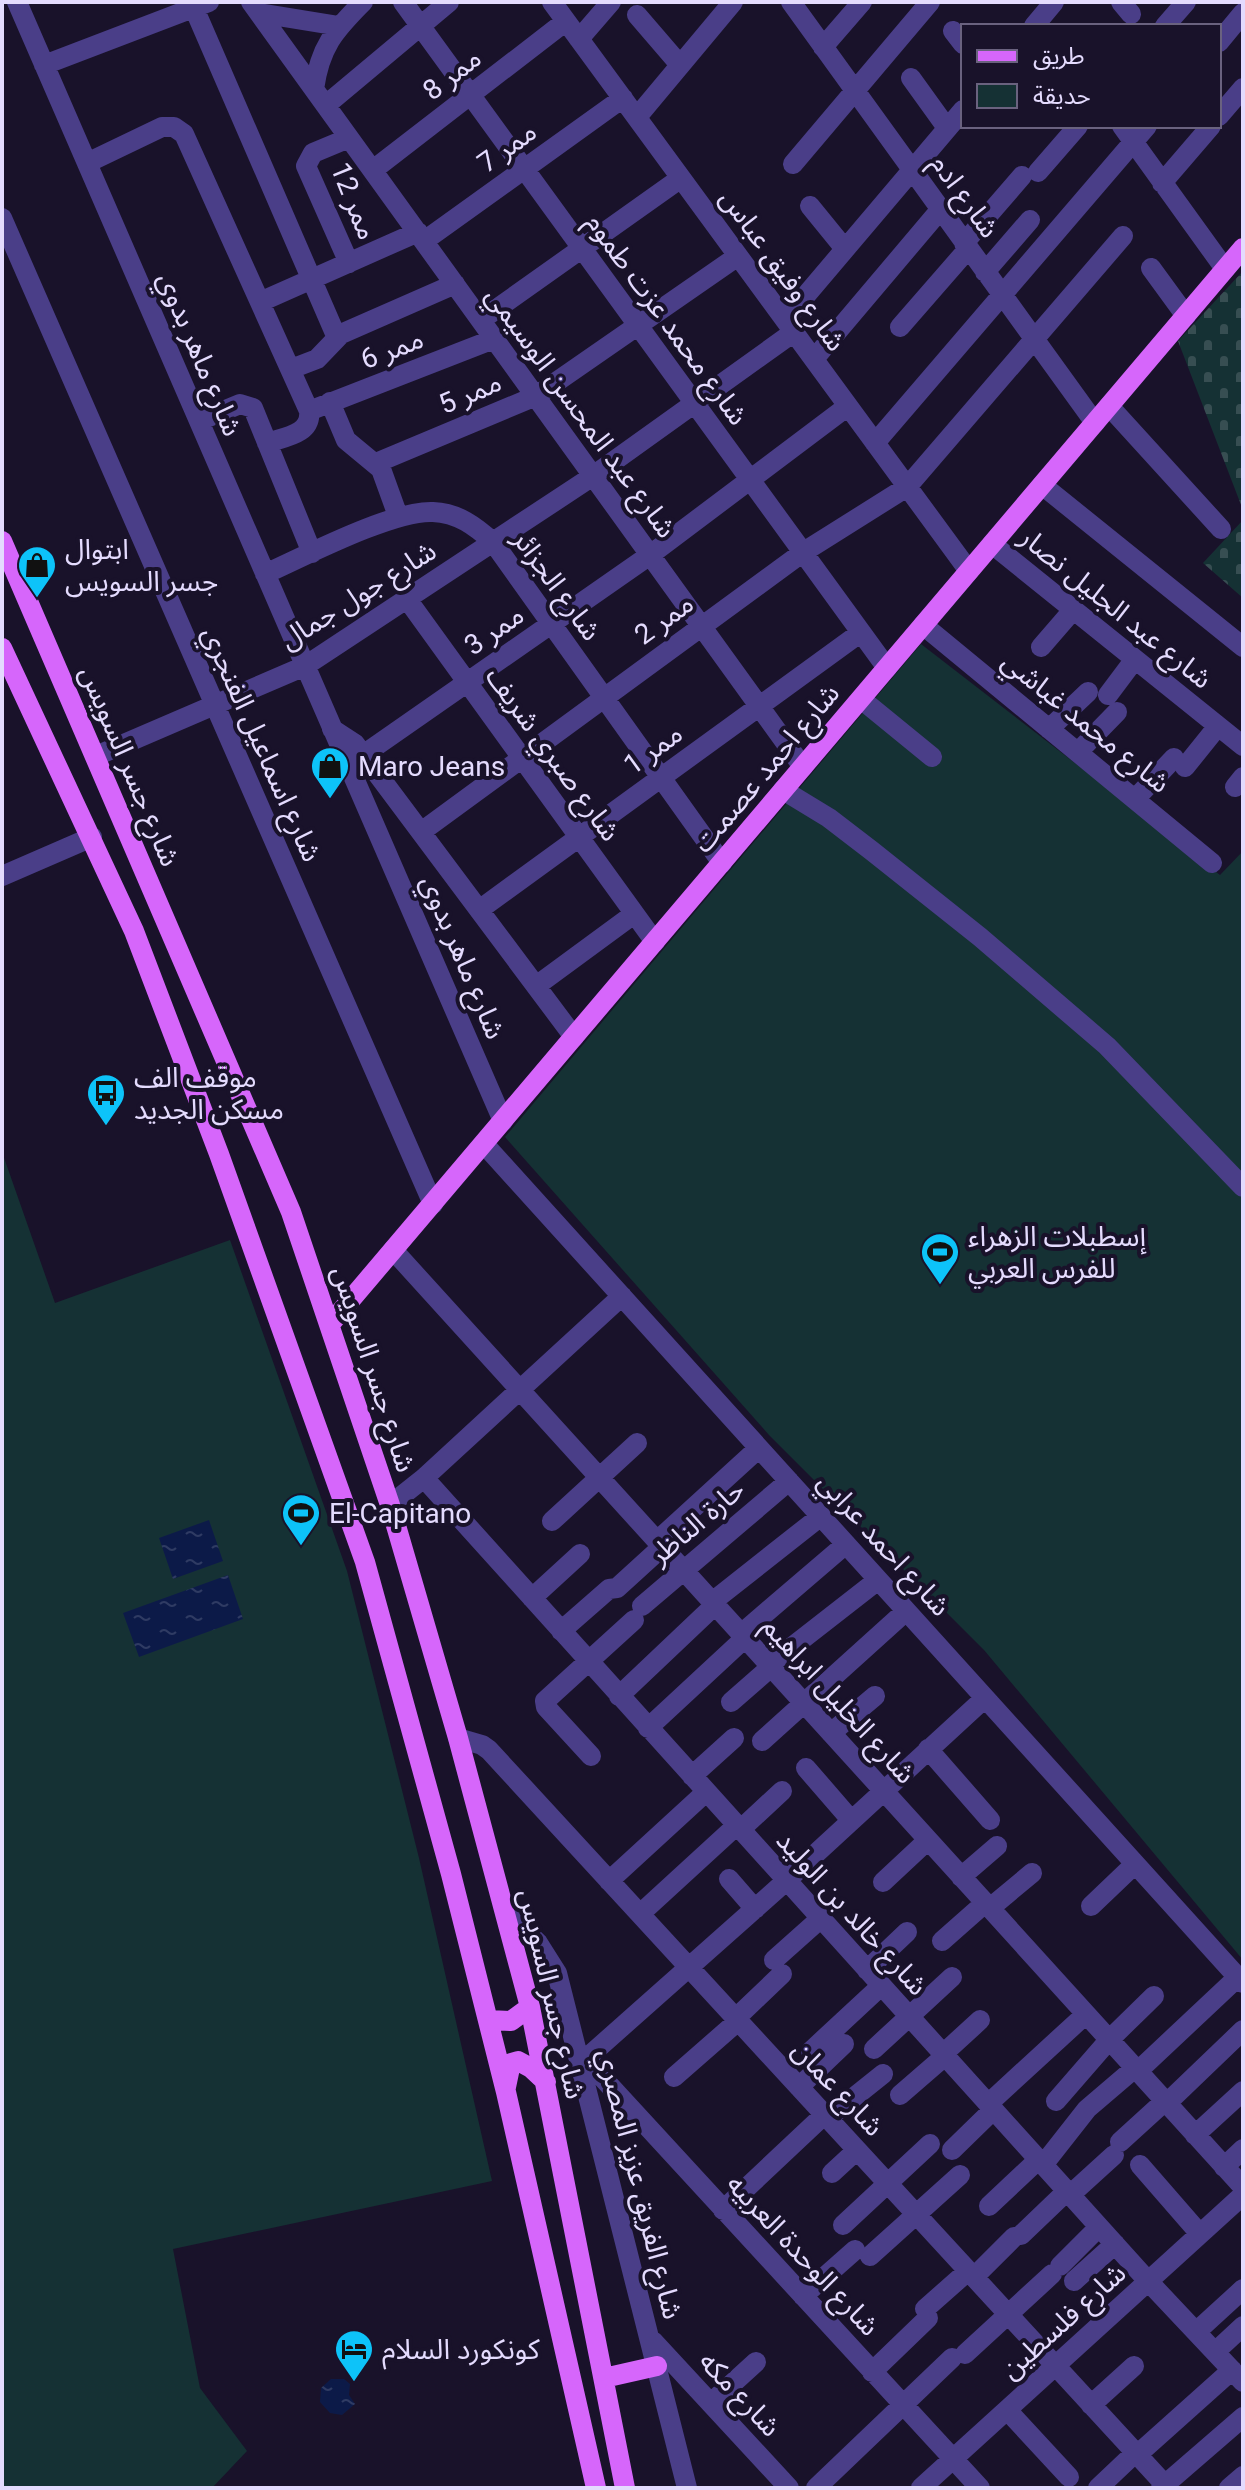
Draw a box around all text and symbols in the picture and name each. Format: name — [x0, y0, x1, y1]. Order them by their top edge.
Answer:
legend — [961, 24, 1221, 128]
street label: ممر 8 — [416, 41, 488, 107]
text: طريق — [1033, 42, 1085, 71]
text: حديقة — [1033, 82, 1091, 110]
street label: ممر 7 — [471, 115, 543, 179]
street label: شارع ادم — [920, 148, 1006, 247]
street label: ممر 12 — [324, 158, 384, 244]
street label: شارع وفيق عباس — [710, 183, 853, 360]
street label: شارع محمد عزت طموم — [576, 207, 755, 434]
street label: شارع ماهر بدوي — [147, 267, 249, 443]
street label: شارع عبد المحسن الوسيمي — [475, 280, 683, 547]
street label: ممر 6 — [356, 322, 428, 376]
street label: ممر 5 — [434, 365, 506, 421]
street label: شارع عبد الجليل نصار — [1010, 520, 1219, 699]
street label: شارع الجزائر — [502, 522, 608, 649]
place label: ابتوال جسر السويس — [65, 533, 218, 598]
street label: شارع جول جمال — [274, 534, 444, 660]
shop icon: ابتوال جسر السويس — [16, 544, 58, 599]
street label: ممر 2 — [628, 587, 700, 651]
street label: ممر 3 — [458, 598, 530, 662]
street label: شارع اسماعيل الفنجري — [191, 621, 329, 869]
street label: شارع محمد غباشي — [993, 644, 1177, 803]
street label: شارع جسر السويس — [69, 661, 187, 873]
street label: شارع صبري شريف — [475, 661, 627, 850]
street label: شارع احمد عصمت — [686, 677, 849, 862]
street label: ممر 1 — [617, 717, 689, 781]
shop icon: Maro Jeans — [309, 745, 351, 800]
place label: Maro Jeans — [358, 750, 505, 783]
street label: شارع ماهر بدوي — [410, 870, 512, 1046]
place label: موقف الف مسكن الجديد — [134, 1061, 284, 1126]
bus stop icon: موقف الف مسكن الجديد — [85, 1072, 127, 1127]
place label: إسطبلات الزهراء للفرس العربي — [968, 1220, 1147, 1289]
sports icon: إسطبلات الزهراء للفرس العربي — [919, 1231, 961, 1286]
street label: شارع جسر السويس — [321, 1262, 423, 1477]
street label: شارع احمد عرابي — [808, 1465, 957, 1626]
street label: حارة الناظر — [642, 1473, 751, 1572]
sports icon: El-Capitano — [280, 1492, 322, 1547]
place label: El-Capitano — [329, 1497, 471, 1530]
street label: شارع الخليل ابراهيم — [752, 1610, 923, 1794]
street label: شارع خالد بن الوليد — [767, 1824, 935, 2005]
street label: شارع جسر السويس — [508, 1886, 592, 2103]
street label: شارع عمان — [782, 2033, 891, 2146]
street label: شارع الفريق عزيز المصري — [586, 2045, 690, 2324]
street label: شارع الوحدة العربيه — [717, 2167, 886, 2345]
street label: شارع فلسطين — [994, 2256, 1135, 2389]
hotel icon: كونكورد السلام — [333, 2328, 375, 2383]
place label: كونكورد السلام — [382, 2333, 540, 2370]
street label: شارع مكه — [690, 2345, 788, 2446]

